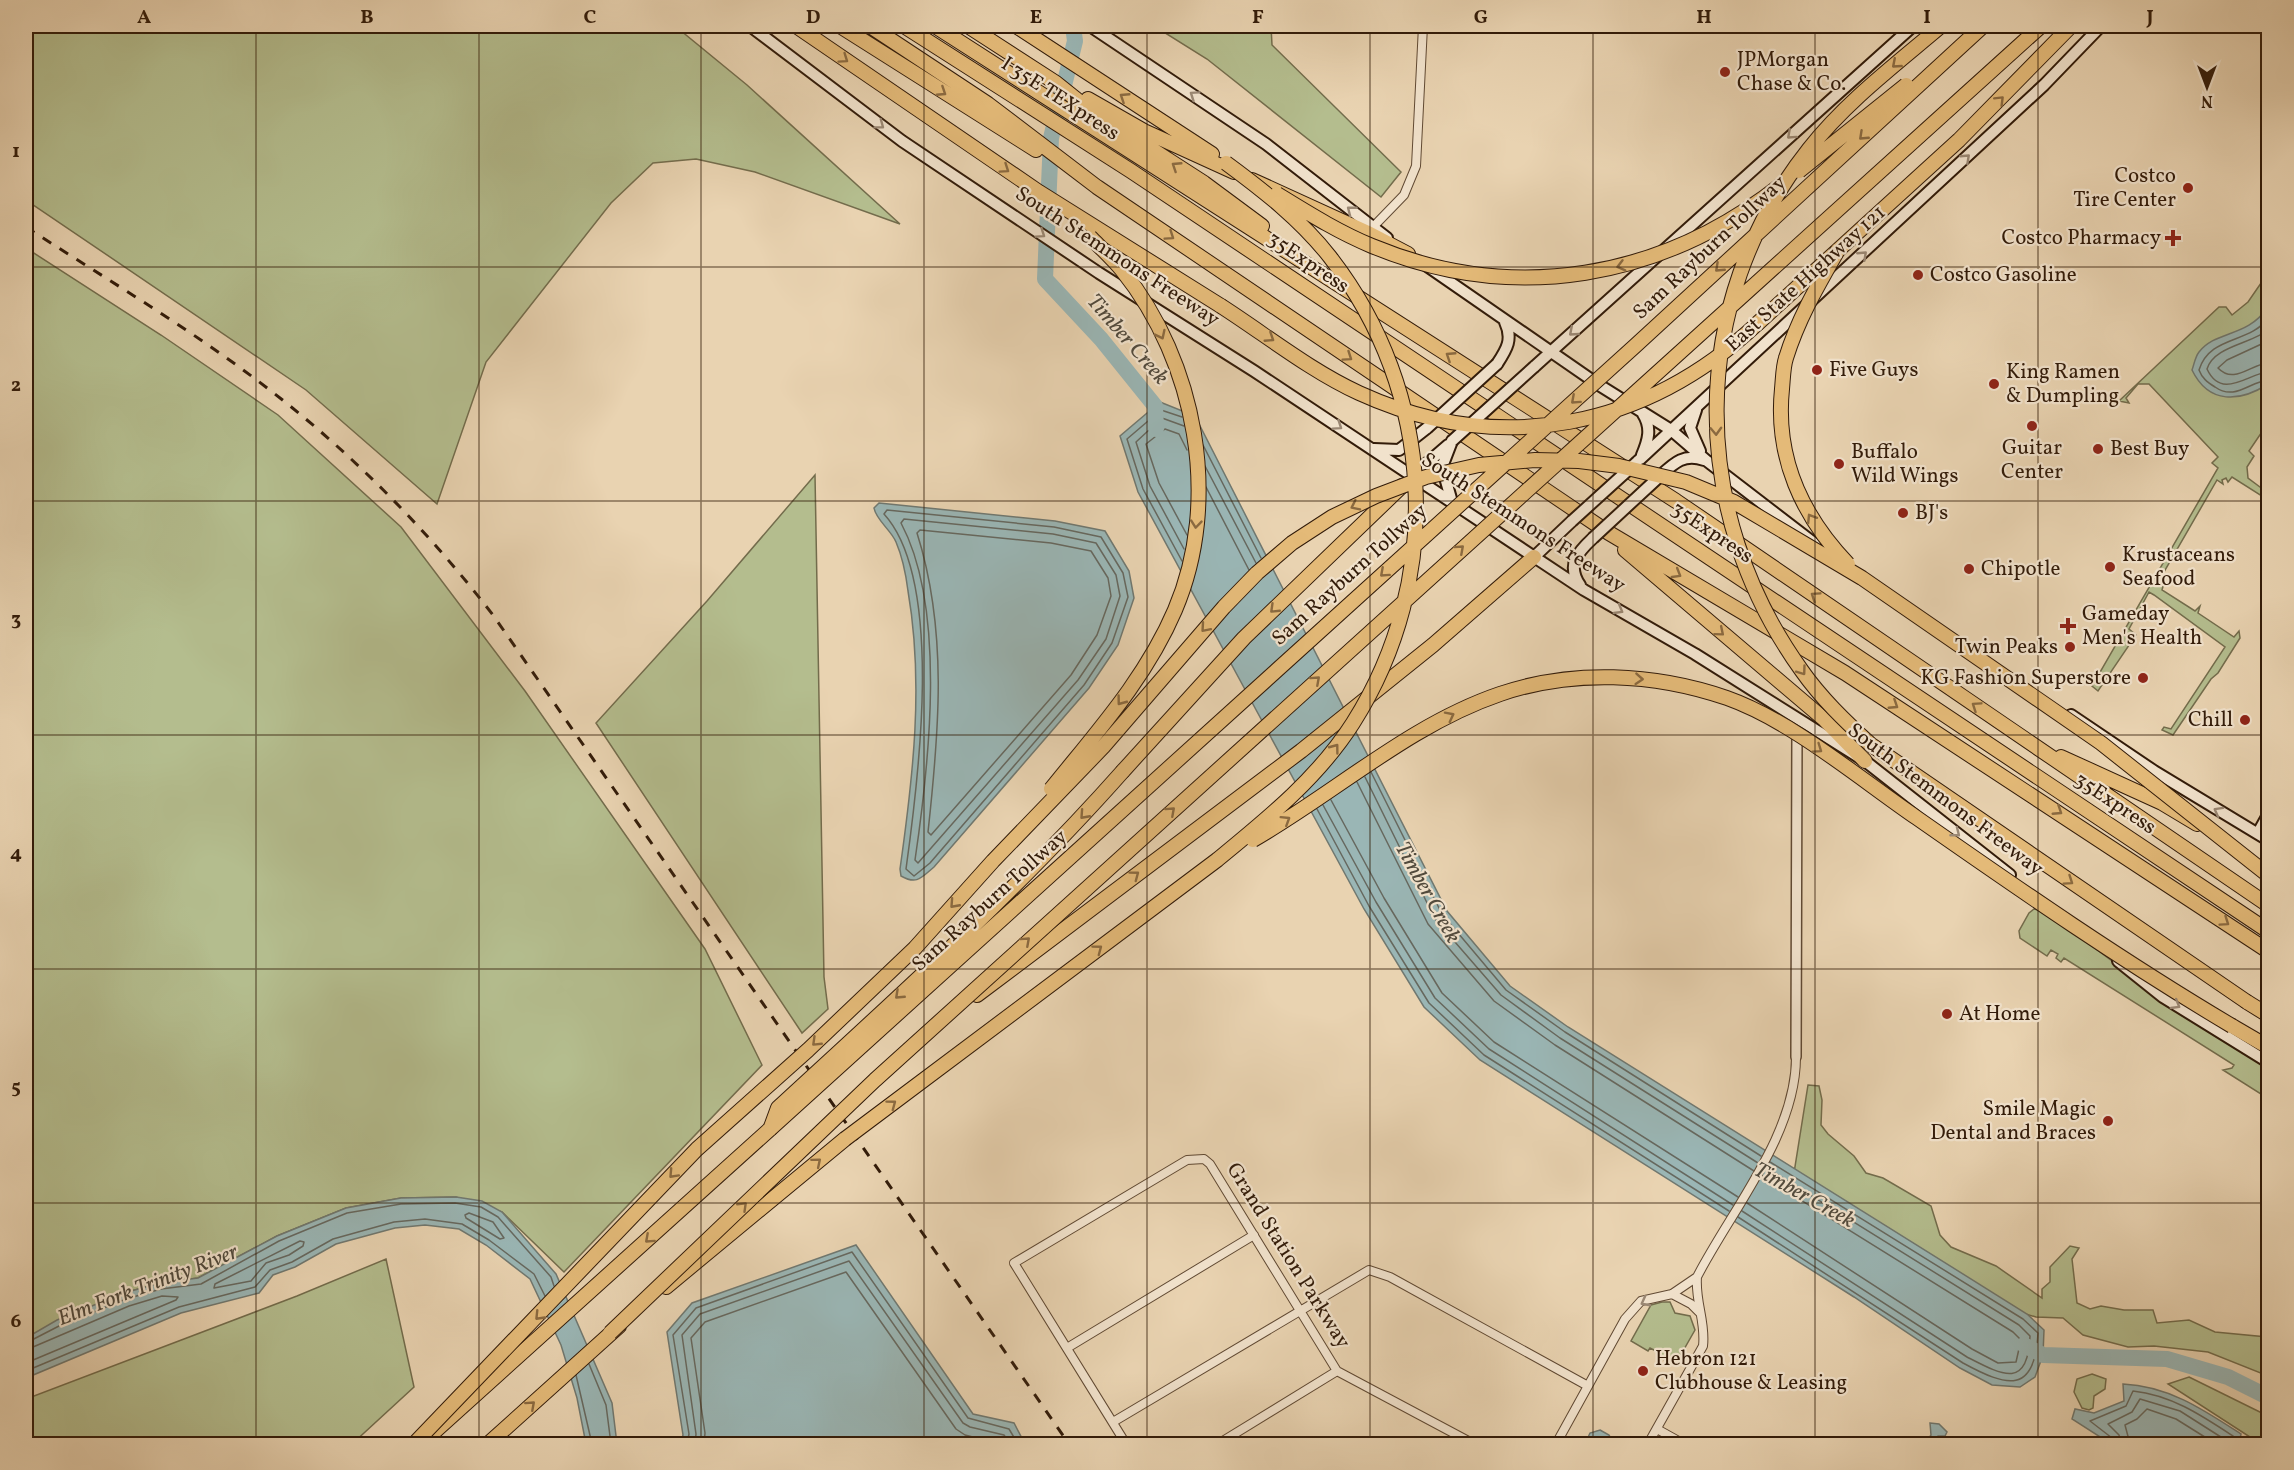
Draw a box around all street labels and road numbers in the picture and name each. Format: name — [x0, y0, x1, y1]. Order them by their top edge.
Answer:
street label: I 35E TEXpress — [995, 50, 1125, 148]
street label: Sam Rayburn Tollway — [1627, 169, 1794, 327]
street label: South Stemmons Freeway — [1009, 180, 1225, 334]
street label: East State Highway 121 — [1719, 199, 1893, 359]
street label: 35Express — [1261, 225, 1355, 301]
street label: South Stemmons Freeway — [1415, 446, 1631, 600]
street label: 35Express — [1665, 495, 1759, 571]
street label: Sam Rayburn Tollway — [1266, 497, 1435, 653]
street label: South Stemmons Freeway — [1841, 717, 2049, 884]
street label: 35Express — [2068, 766, 2162, 842]
street label: Sam Rayburn Tollway — [906, 823, 1075, 979]
street label: Grand Station Parkway — [1219, 1157, 1357, 1355]

